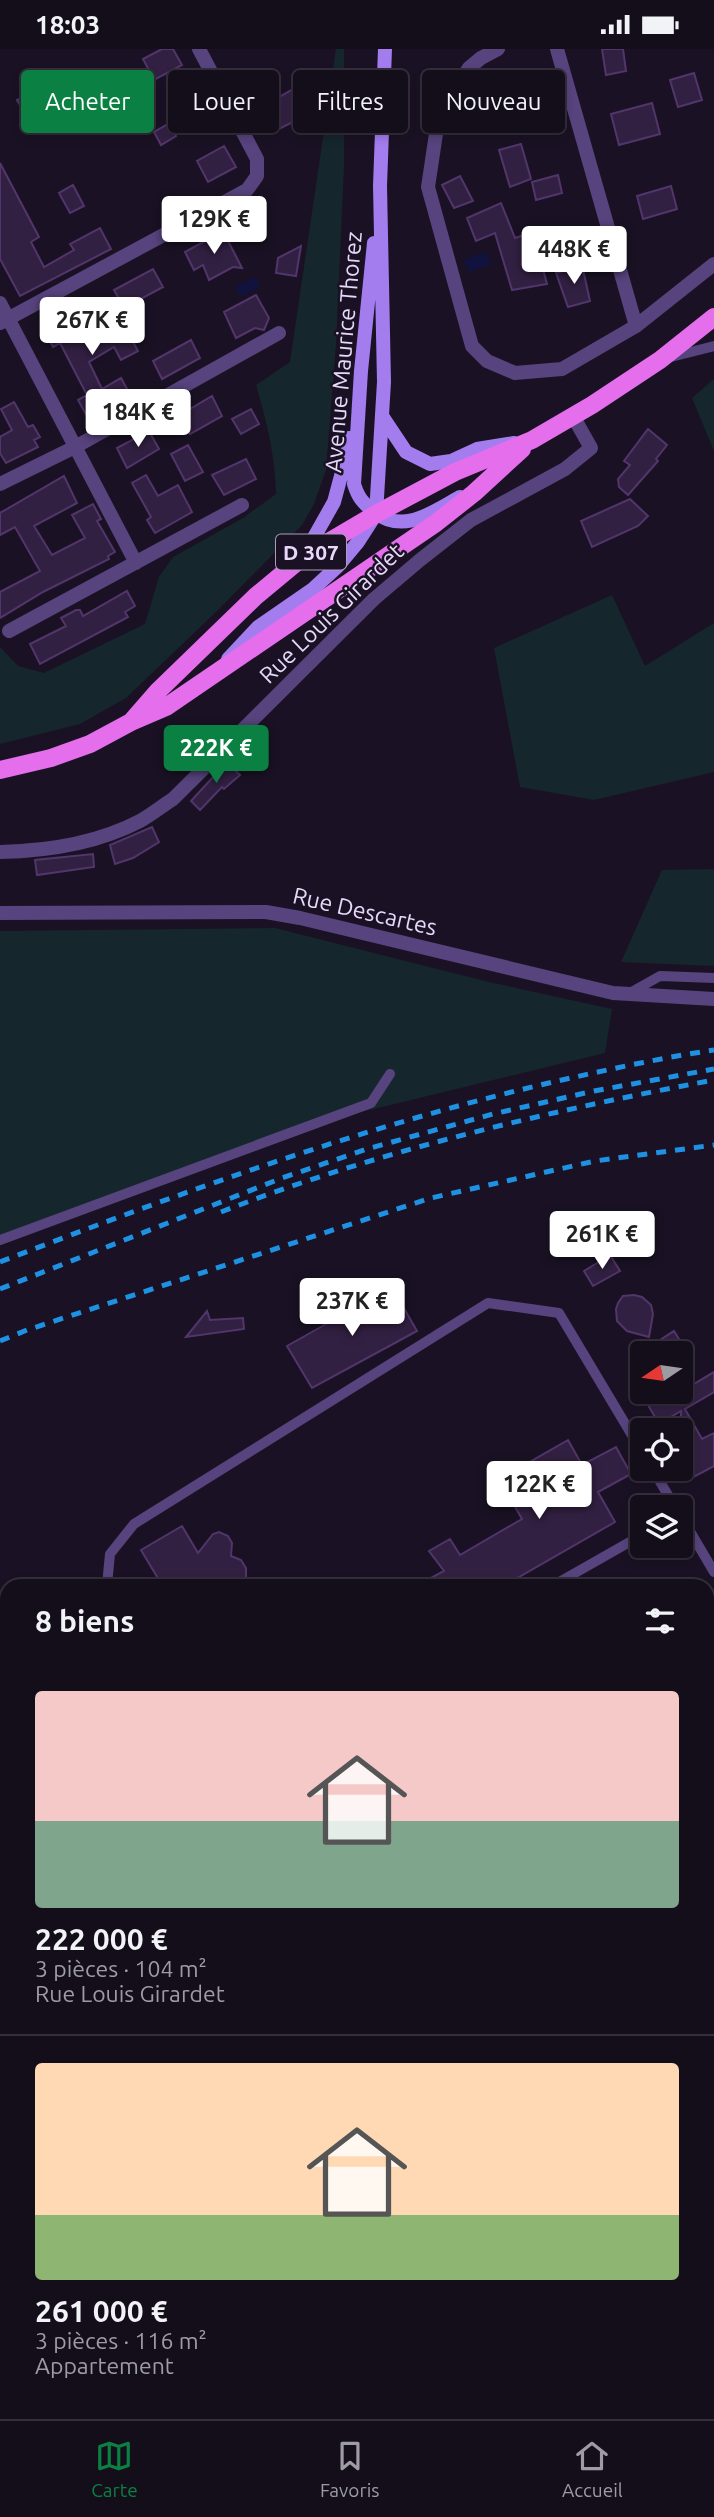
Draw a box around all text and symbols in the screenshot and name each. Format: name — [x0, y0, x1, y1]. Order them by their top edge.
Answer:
text: 18:03 — [35, 10, 100, 39]
chip: Acheter — [21, 70, 154, 133]
chip: Louer — [168, 70, 279, 133]
chip: Filtres — [293, 70, 408, 133]
chip: Nouveau — [422, 70, 565, 133]
pin: 129K € — [157, 197, 271, 256]
text: 129K € — [178, 206, 250, 231]
pin: 448K € — [517, 226, 631, 286]
street label: Avenue Maurice Thorez — [320, 230, 366, 474]
text: 448K € — [538, 236, 610, 261]
pin: 267K € — [35, 297, 149, 357]
text: 267K € — [56, 307, 128, 332]
pin: 184K € — [81, 389, 195, 449]
text: 184K € — [102, 399, 174, 424]
road number: D 307 — [276, 535, 346, 569]
street label: Rue Louis Girardet — [254, 538, 408, 688]
pin: 222K € — [159, 725, 273, 785]
text: 222K € — [180, 735, 252, 760]
street label: Rue Descartes — [290, 882, 440, 940]
pin: 261K € — [545, 1211, 659, 1271]
text: 261K € — [566, 1221, 638, 1246]
pin: 237K € — [295, 1279, 409, 1338]
text: 237K € — [316, 1288, 388, 1313]
north arrow — [630, 1341, 693, 1403]
map controls — [630, 1341, 693, 1558]
button: locate — [630, 1418, 693, 1481]
pin: 122K € — [482, 1461, 596, 1521]
text: 122K € — [503, 1471, 575, 1496]
button: layers — [630, 1495, 693, 1558]
icon: filters — [641, 1602, 679, 1640]
text: 8 biens — [35, 1604, 134, 1638]
icon: home — [294, 1737, 420, 1863]
text: 222 000 € — [35, 1922, 168, 1956]
text: 3 pièces · 104 m² — [35, 1956, 207, 1981]
text: Rue Louis Girardet — [35, 1981, 225, 2006]
icon: home — [294, 2109, 420, 2235]
text: 261 000 € — [35, 2294, 168, 2328]
text: 3 pièces · 116 m² — [35, 2328, 207, 2353]
text: Appartement — [35, 2353, 174, 2378]
tab: Carte — [91, 2437, 138, 2501]
tab: Favoris — [320, 2437, 380, 2501]
tab: Accueil — [562, 2437, 623, 2501]

